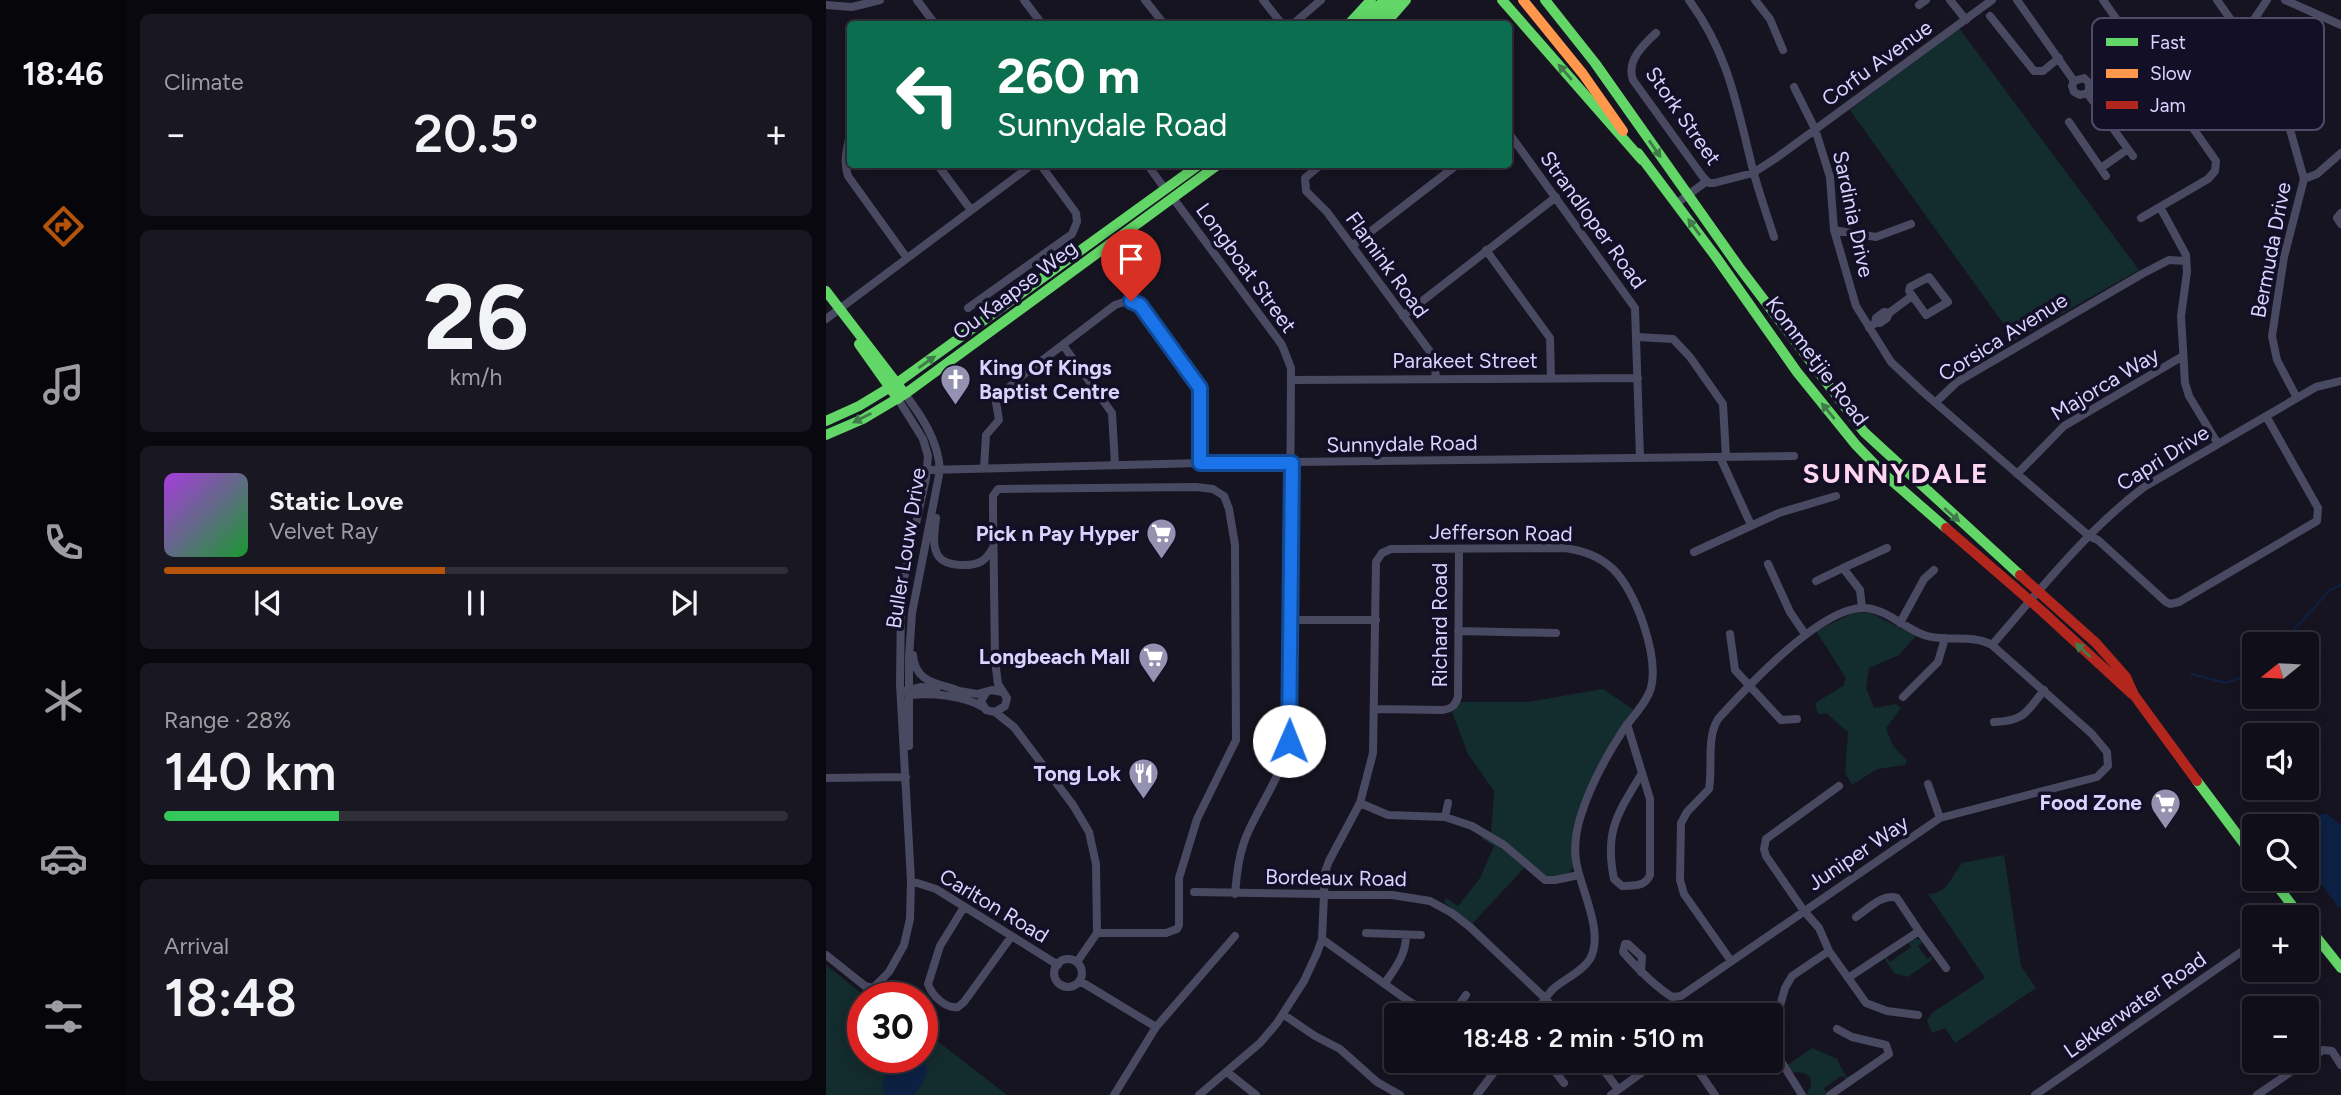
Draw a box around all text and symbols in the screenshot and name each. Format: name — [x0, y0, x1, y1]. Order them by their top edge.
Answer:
street label: Corfu Avenue — [1817, 14, 1937, 111]
legend — [2092, 18, 2324, 130]
text: Fast — [2150, 31, 2186, 54]
text: 260 m — [997, 46, 1140, 105]
icon: left — [882, 49, 973, 140]
text: 18:46 — [22, 55, 104, 93]
street label: Stork Street — [1640, 62, 1726, 170]
text: Slow — [2150, 62, 2192, 85]
one-way arrow — [1557, 63, 1573, 81]
text: Climate — [164, 68, 243, 96]
text: Jam — [2150, 94, 2186, 117]
text: 20.5° — [414, 103, 538, 165]
text: Sunnydale Road — [997, 106, 1228, 144]
text: − — [164, 111, 188, 157]
text: + — [764, 111, 788, 157]
one-way arrow — [1648, 140, 1662, 158]
street label: Strandloper Road — [1535, 146, 1652, 293]
street label: Sardinia Drive — [1828, 148, 1879, 280]
street label: Bermuda Drive — [2245, 180, 2296, 320]
street label: Longboat Street — [1191, 198, 1302, 338]
icon: directions — [39, 202, 88, 251]
street label: Flamink Road — [1341, 207, 1434, 323]
one-way arrow — [1687, 218, 1701, 236]
pin — [1101, 229, 1161, 301]
street label: Ou Kaapse Weg — [948, 235, 1082, 344]
icon: arrive — [1112, 240, 1150, 278]
text: 26 — [423, 263, 529, 372]
street label: Corsica Avenue — [1934, 287, 2072, 386]
street label: Kommetjie Road — [1761, 291, 1874, 430]
street label: Majorca Way — [2046, 342, 2163, 426]
street label: Parakeet Street — [1392, 348, 1538, 373]
one-way arrow — [918, 355, 936, 369]
place label: King Of Kings Baptist Centre — [979, 355, 1120, 404]
icon: music — [39, 360, 88, 409]
text: km/h — [450, 363, 502, 391]
church icon: King Of Kings Baptist Centre — [939, 363, 973, 407]
one-way arrow — [1821, 402, 1835, 420]
one-way arrow — [852, 413, 872, 424]
street label: Capri Drive — [2112, 419, 2213, 496]
street label: Sunnydale Road — [1326, 430, 1478, 457]
district label: SUNNYDALE — [1802, 456, 1990, 490]
street label: Buller Louw Drive — [880, 466, 931, 630]
text: Static Love — [269, 485, 403, 517]
one-way arrow — [1943, 506, 1960, 522]
text: Velvet Ray — [269, 517, 378, 545]
supermarket icon: Pick n Pay Hyper — [1145, 517, 1179, 561]
icon: phone — [39, 518, 88, 567]
street label: Jefferson Road — [1429, 519, 1573, 546]
place label: Pick n Pay Hyper — [976, 521, 1139, 546]
street label: Richard Road — [1427, 563, 1452, 687]
icon: previous — [249, 584, 287, 622]
icon: pause — [457, 584, 495, 622]
icon: next — [665, 584, 703, 622]
north arrow — [2242, 632, 2319, 709]
map controls — [2242, 632, 2319, 1073]
supermarket icon: Longbeach Mall — [1136, 640, 1170, 684]
one-way arrow — [2075, 642, 2092, 658]
place label: Longbeach Mall — [979, 644, 1130, 669]
icon: climate — [39, 676, 88, 725]
position arrow — [1252, 704, 1326, 778]
text: Range · 28% — [164, 706, 291, 734]
button: sound — [2242, 723, 2319, 800]
text: 140 km — [164, 741, 336, 803]
restaurant icon: Tong Lok — [1127, 757, 1161, 801]
place label: Tong Lok — [1034, 761, 1122, 786]
supermarket icon: Food Zone — [2148, 786, 2182, 830]
place label: Food Zone — [2040, 790, 2142, 815]
street label: Juniper Way — [1803, 810, 1913, 895]
button: search — [2242, 814, 2319, 891]
icon: car — [39, 834, 88, 883]
street label: Carlton Road — [935, 863, 1053, 948]
street label: Bordeaux Road — [1265, 864, 1407, 891]
button: + — [2242, 905, 2319, 982]
text: Arrival — [164, 932, 229, 960]
street label: Lekkerwater Road — [2059, 946, 2211, 1063]
text: 18:48 — [164, 967, 297, 1029]
speed limit sign: 30 — [847, 982, 938, 1073]
icon: filters — [39, 992, 88, 1041]
button: − — [2242, 996, 2319, 1073]
text: 18:48 · 2 min · 510 m — [1463, 1022, 1704, 1054]

